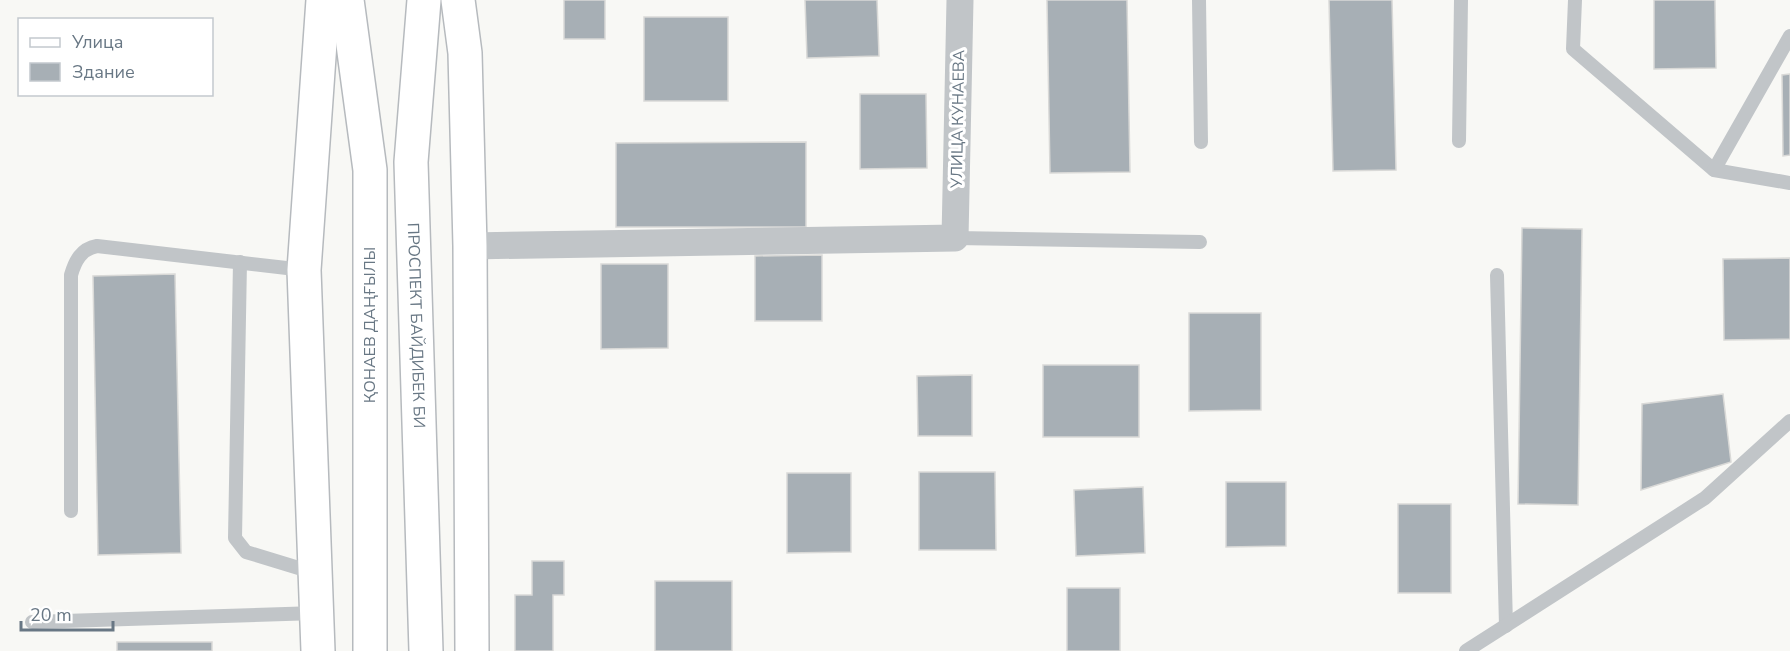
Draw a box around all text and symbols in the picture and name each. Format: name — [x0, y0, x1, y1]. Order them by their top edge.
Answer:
legend — [18, 18, 213, 96]
text: Улица — [71, 30, 123, 54]
street label: УЛИЦА КУНАЕВА — [946, 49, 970, 189]
text: Здание — [72, 60, 135, 84]
street label: ПРОСПЕКТ БАЙДИБЕК БИ — [402, 222, 430, 429]
street label: ҚОНАЕВ ДАҢҒЫЛЫ — [359, 247, 381, 403]
scale bar — [21, 594, 112, 632]
text: 20 m — [30, 603, 72, 627]

